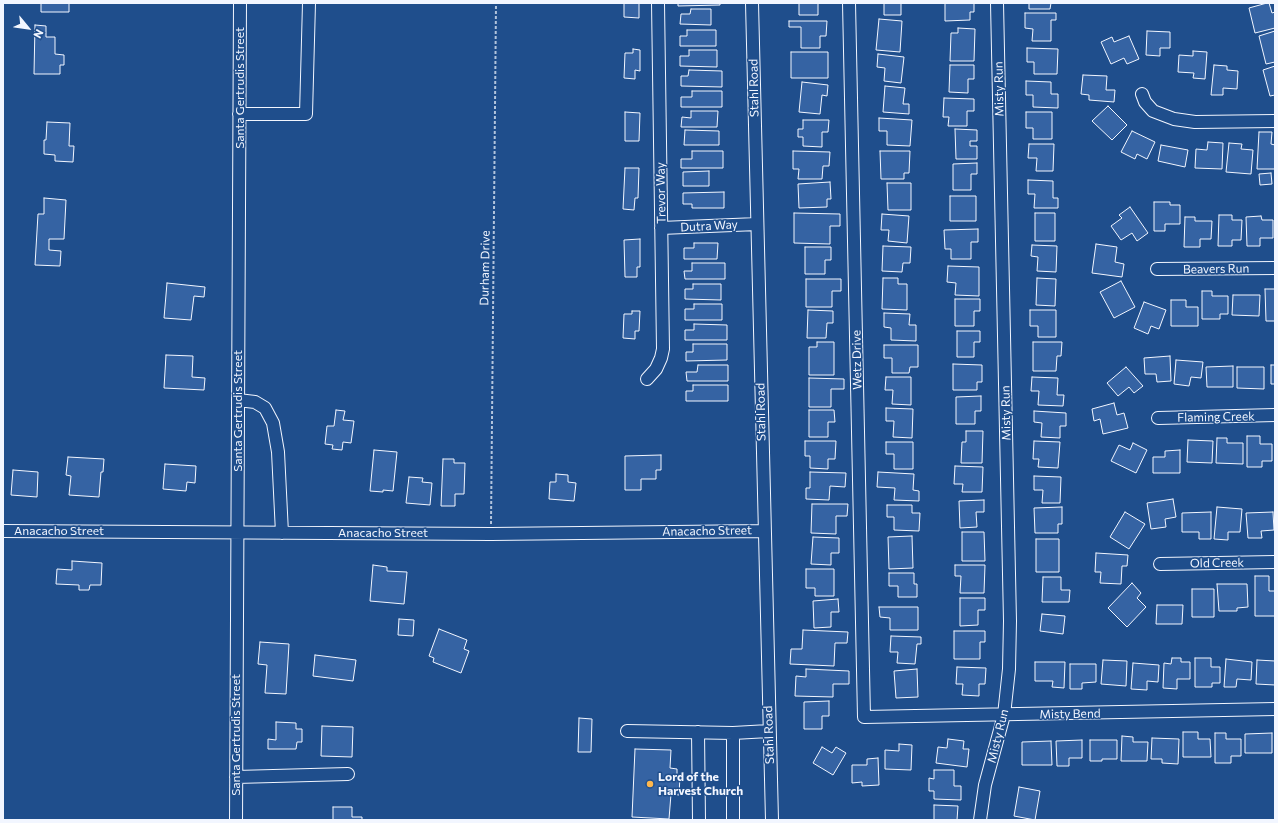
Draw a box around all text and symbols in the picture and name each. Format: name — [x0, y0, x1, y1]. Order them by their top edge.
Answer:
north arrow — [8, 8, 48, 48]
text: N — [31, 27, 47, 41]
street label: Santa Gertrudis Street — [233, 27, 247, 149]
street label: Stahl Road — [746, 59, 762, 117]
street label: Misty Run — [991, 61, 1007, 117]
street label: Trevor Way — [653, 162, 669, 224]
street label: Dutra Way — [680, 217, 738, 235]
street label: Durham Drive — [477, 230, 493, 306]
street label: Beavers Run — [1183, 261, 1249, 277]
street label: Wetz Drive — [849, 330, 865, 390]
street label: Santa Gertrudis Street — [231, 350, 245, 472]
street label: Stahl Road — [753, 383, 769, 441]
street label: Misty Run — [998, 385, 1014, 441]
street label: Flaming Creek — [1177, 409, 1255, 425]
street label: Anacacho Street — [662, 523, 752, 539]
street label: Anacacho Street — [14, 524, 104, 538]
street label: Anacacho Street — [338, 526, 428, 540]
street label: Old Creek — [1190, 555, 1244, 571]
street label: Santa Gertrudis Street — [229, 674, 243, 796]
street label: Stahl Road — [761, 706, 777, 764]
street label: Misty Bend — [1039, 706, 1101, 722]
street label: Misty Run — [984, 708, 1012, 764]
place label: Lord of the Harvest Church — [658, 770, 743, 798]
marker: Lord of the Harvest Church — [645, 779, 655, 789]

